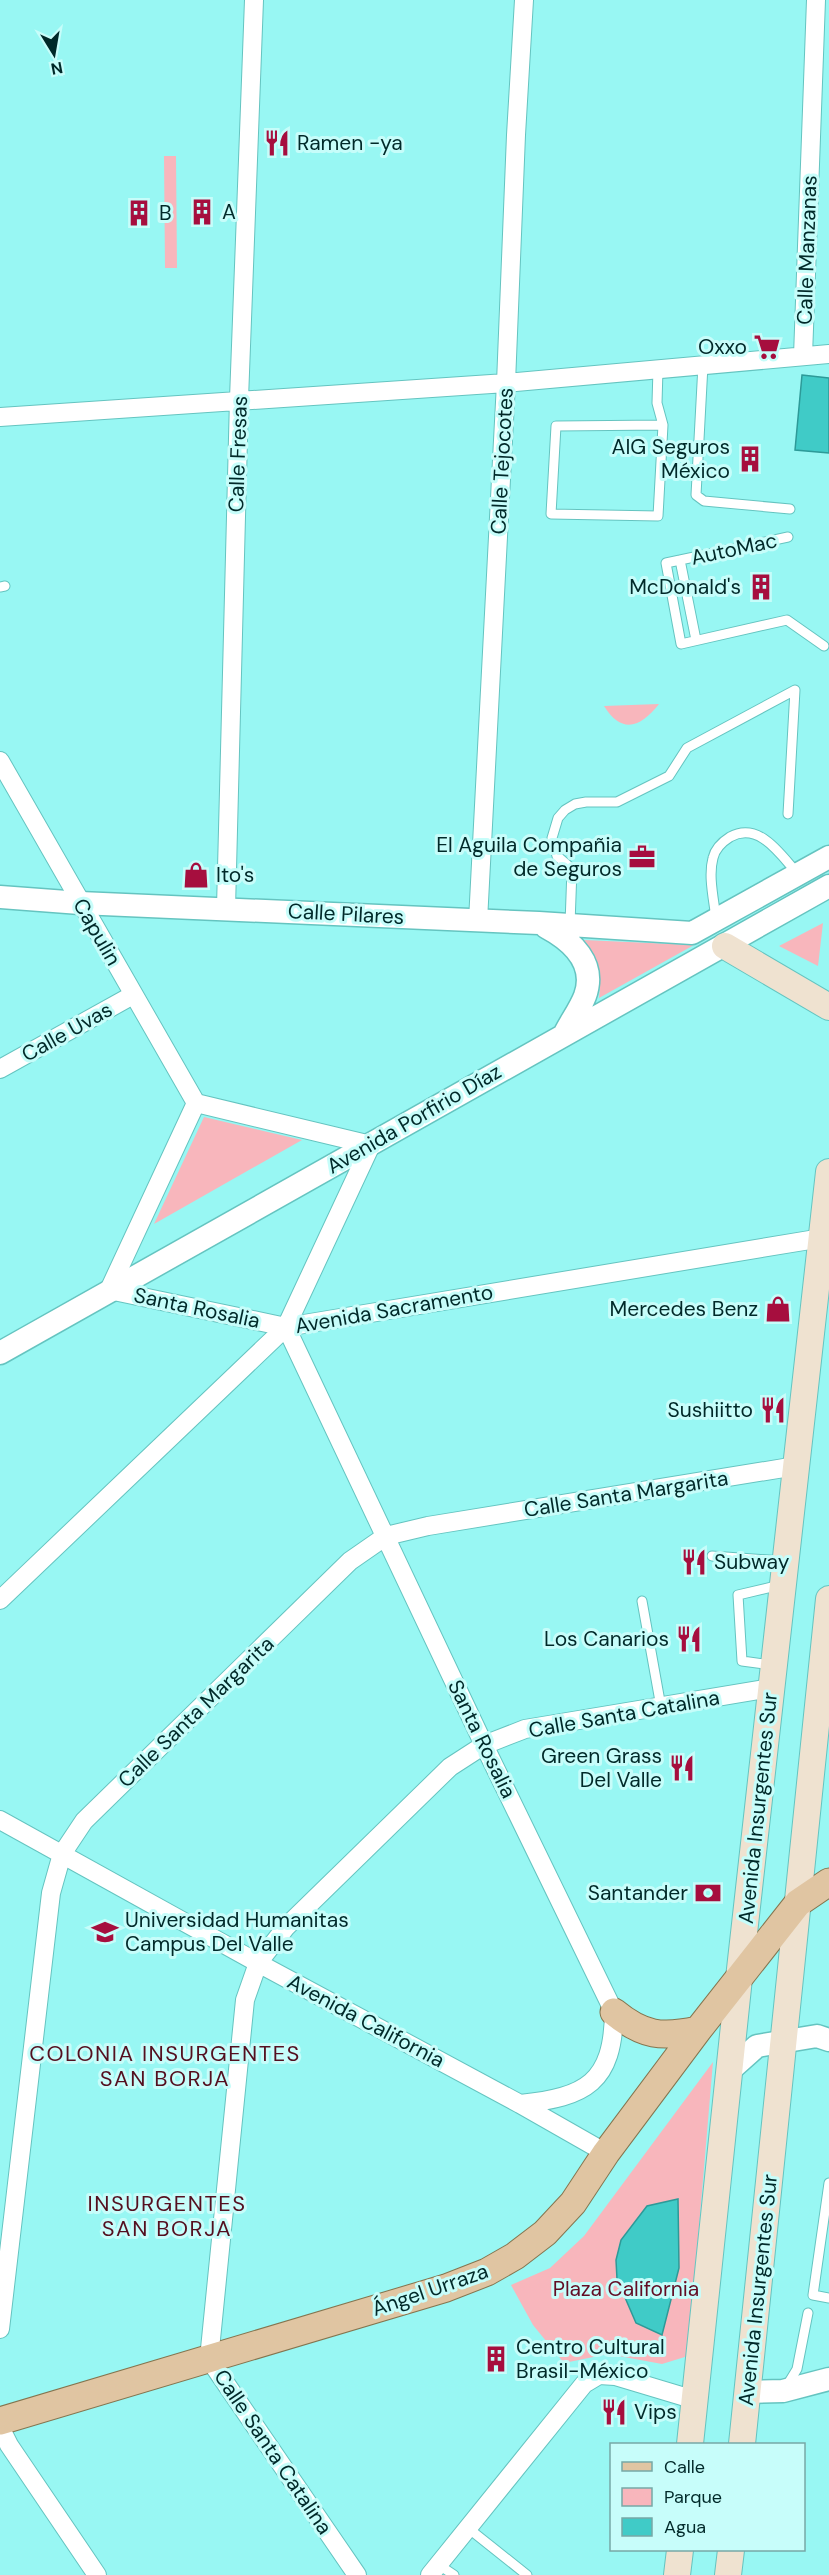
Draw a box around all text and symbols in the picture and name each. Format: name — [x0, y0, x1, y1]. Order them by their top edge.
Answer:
north arrow — [24, 24, 84, 84]
text: N — [49, 57, 64, 80]
restaurant icon: Ramen -ya — [262, 128, 292, 158]
place label: Ramen -ya — [297, 129, 403, 157]
street label: Calle Manzanas — [790, 175, 824, 325]
building icon: A — [187, 197, 217, 227]
building icon: B — [124, 198, 154, 228]
place label: A — [222, 198, 236, 226]
place label: B — [159, 199, 172, 227]
supermarket icon: Oxxo — [752, 332, 782, 362]
place label: Oxxo — [698, 333, 747, 361]
street label: Calle Tejocotes — [484, 387, 520, 535]
street label: Calle Fresas — [222, 395, 254, 513]
place label: AIG Seguros México — [611, 433, 730, 485]
building icon: AIG Seguros México — [735, 444, 765, 474]
street label: AutoMac — [688, 526, 780, 572]
building icon: McDonald's — [746, 572, 776, 602]
place label: McDonald's — [629, 573, 741, 601]
place label: El Aguila Compañia de Seguros — [436, 831, 622, 883]
office icon: El Aguila Compañia de Seguros — [627, 842, 657, 872]
shop icon: Ito's — [181, 860, 211, 890]
place label: Ito's — [216, 861, 254, 889]
street label: Capulin — [67, 893, 127, 971]
street label: Calle Pilares — [287, 897, 405, 931]
street label: Calle Uvas — [17, 996, 117, 1068]
street label: Avenida Porfirio Díaz — [322, 1058, 506, 1180]
street label: Avenida Sacramento — [293, 1278, 495, 1340]
street label: Santa Rosalia — [131, 1281, 263, 1335]
shop icon: Mercedes Benz — [763, 1294, 793, 1324]
place label: Mercedes Benz — [610, 1295, 758, 1323]
restaurant icon: Sushiitto — [758, 1395, 788, 1425]
place label: Sushiitto — [667, 1396, 753, 1424]
street label: Calle Santa Margarita — [522, 1464, 730, 1524]
restaurant icon: Subway — [679, 1547, 709, 1577]
place label: Subway — [714, 1548, 790, 1576]
restaurant icon: Los Canarios — [674, 1624, 704, 1654]
place label: Los Canarios — [544, 1625, 669, 1653]
street label: Calle Santa Margarita — [112, 1630, 280, 1794]
street label: Santa Rosalia — [441, 1675, 523, 1803]
street label: Calle Santa Catalina — [526, 1683, 722, 1745]
street label: Avenida Insurgentes Sur — [732, 1690, 784, 1925]
place label: Green Grass Del Valle — [541, 1742, 662, 1794]
restaurant icon: Green Grass Del Valle — [667, 1753, 697, 1783]
bank icon: Santander — [693, 1878, 723, 1908]
place label: Santander — [588, 1879, 688, 1907]
place label: Universidad Humanitas Campus Del Valle — [125, 1906, 349, 1958]
school or university icon: Universidad Humanitas Campus Del Valle — [90, 1917, 120, 1947]
street label: Avenida California — [282, 1968, 450, 2074]
district label: COLONIA INSURGENTES SAN BORJA — [29, 2039, 301, 2093]
street label: Avenida Insurgentes Sur — [732, 2172, 784, 2407]
district label: INSURGENTES SAN BORJA — [88, 2189, 246, 2243]
street label: Ángel Urraza — [368, 2257, 492, 2323]
park label: Plaza California — [553, 2275, 699, 2303]
place label: Centro Cultural Brasil-México — [516, 2333, 665, 2385]
building icon: Centro Cultural Brasil-México — [481, 2344, 511, 2374]
street label: Calle Santa Catalina — [207, 2364, 339, 2540]
restaurant icon: Vips — [599, 2397, 629, 2427]
place label: Vips — [634, 2398, 677, 2426]
legend — [610, 2443, 805, 2551]
text: Calle — [664, 2455, 705, 2479]
text: Parque — [664, 2485, 722, 2509]
text: Agua — [664, 2515, 706, 2539]

